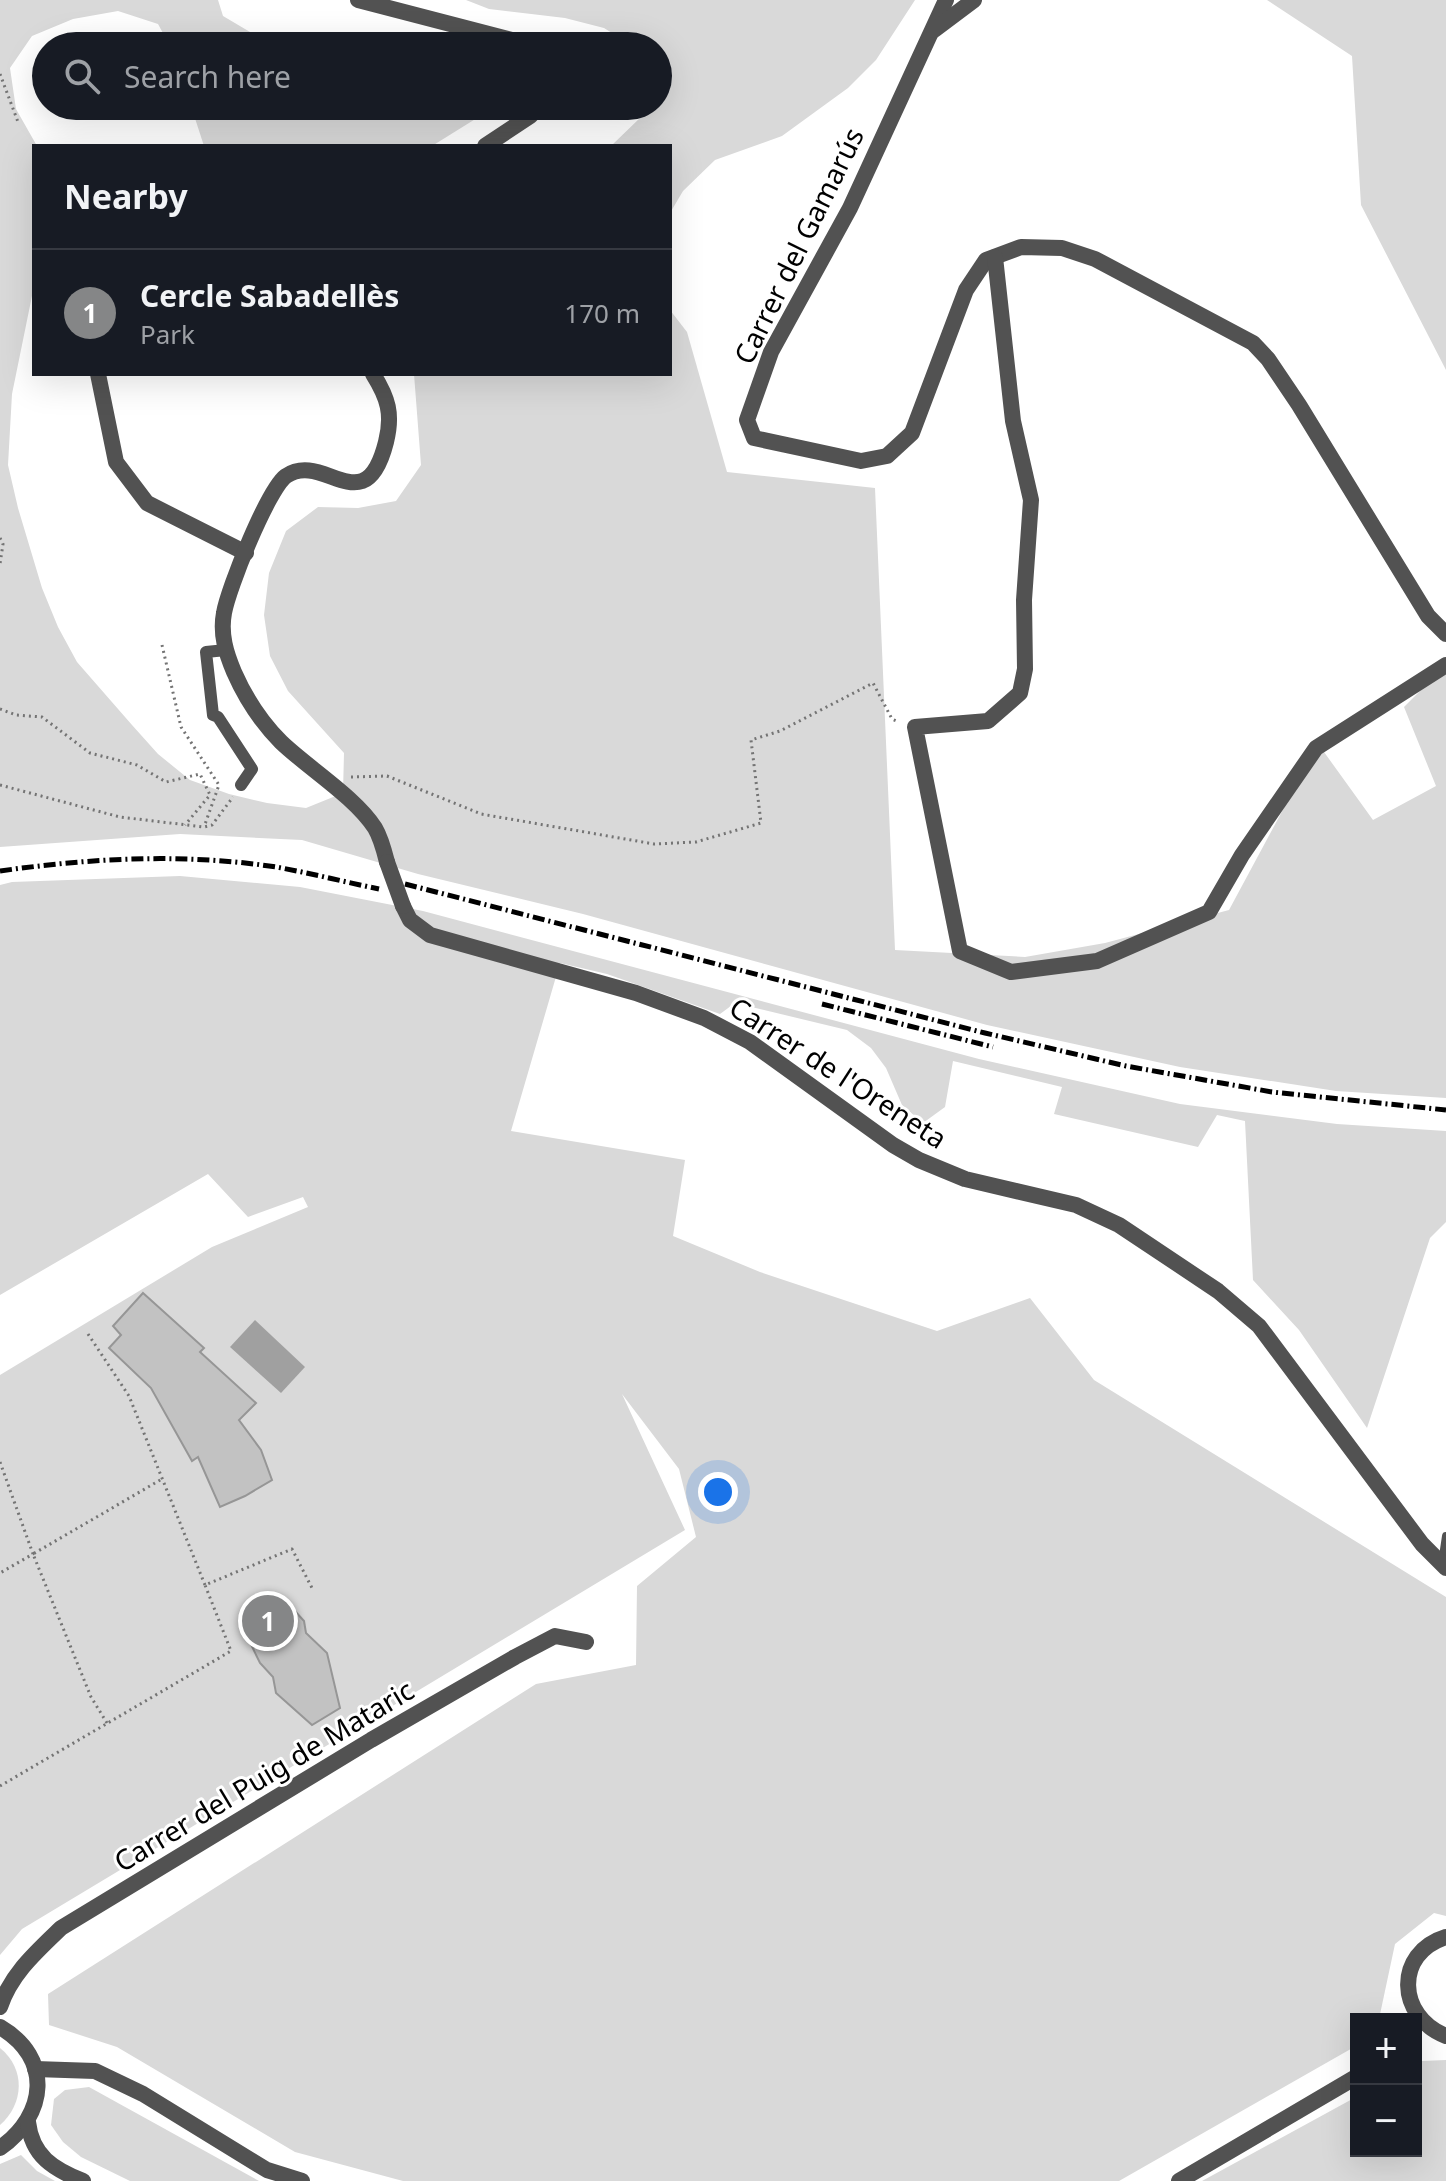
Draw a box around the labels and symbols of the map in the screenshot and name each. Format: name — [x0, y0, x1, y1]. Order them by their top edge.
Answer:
street label: Carrer del Gamarús — [724, 121, 872, 370]
street label: Carrer de l'Oreneta — [723, 988, 955, 1157]
your location — [698, 1472, 738, 1512]
pin: 1 — [242, 1591, 294, 1651]
street label: Carrer del Puig de Mataric — [106, 1670, 421, 1880]

